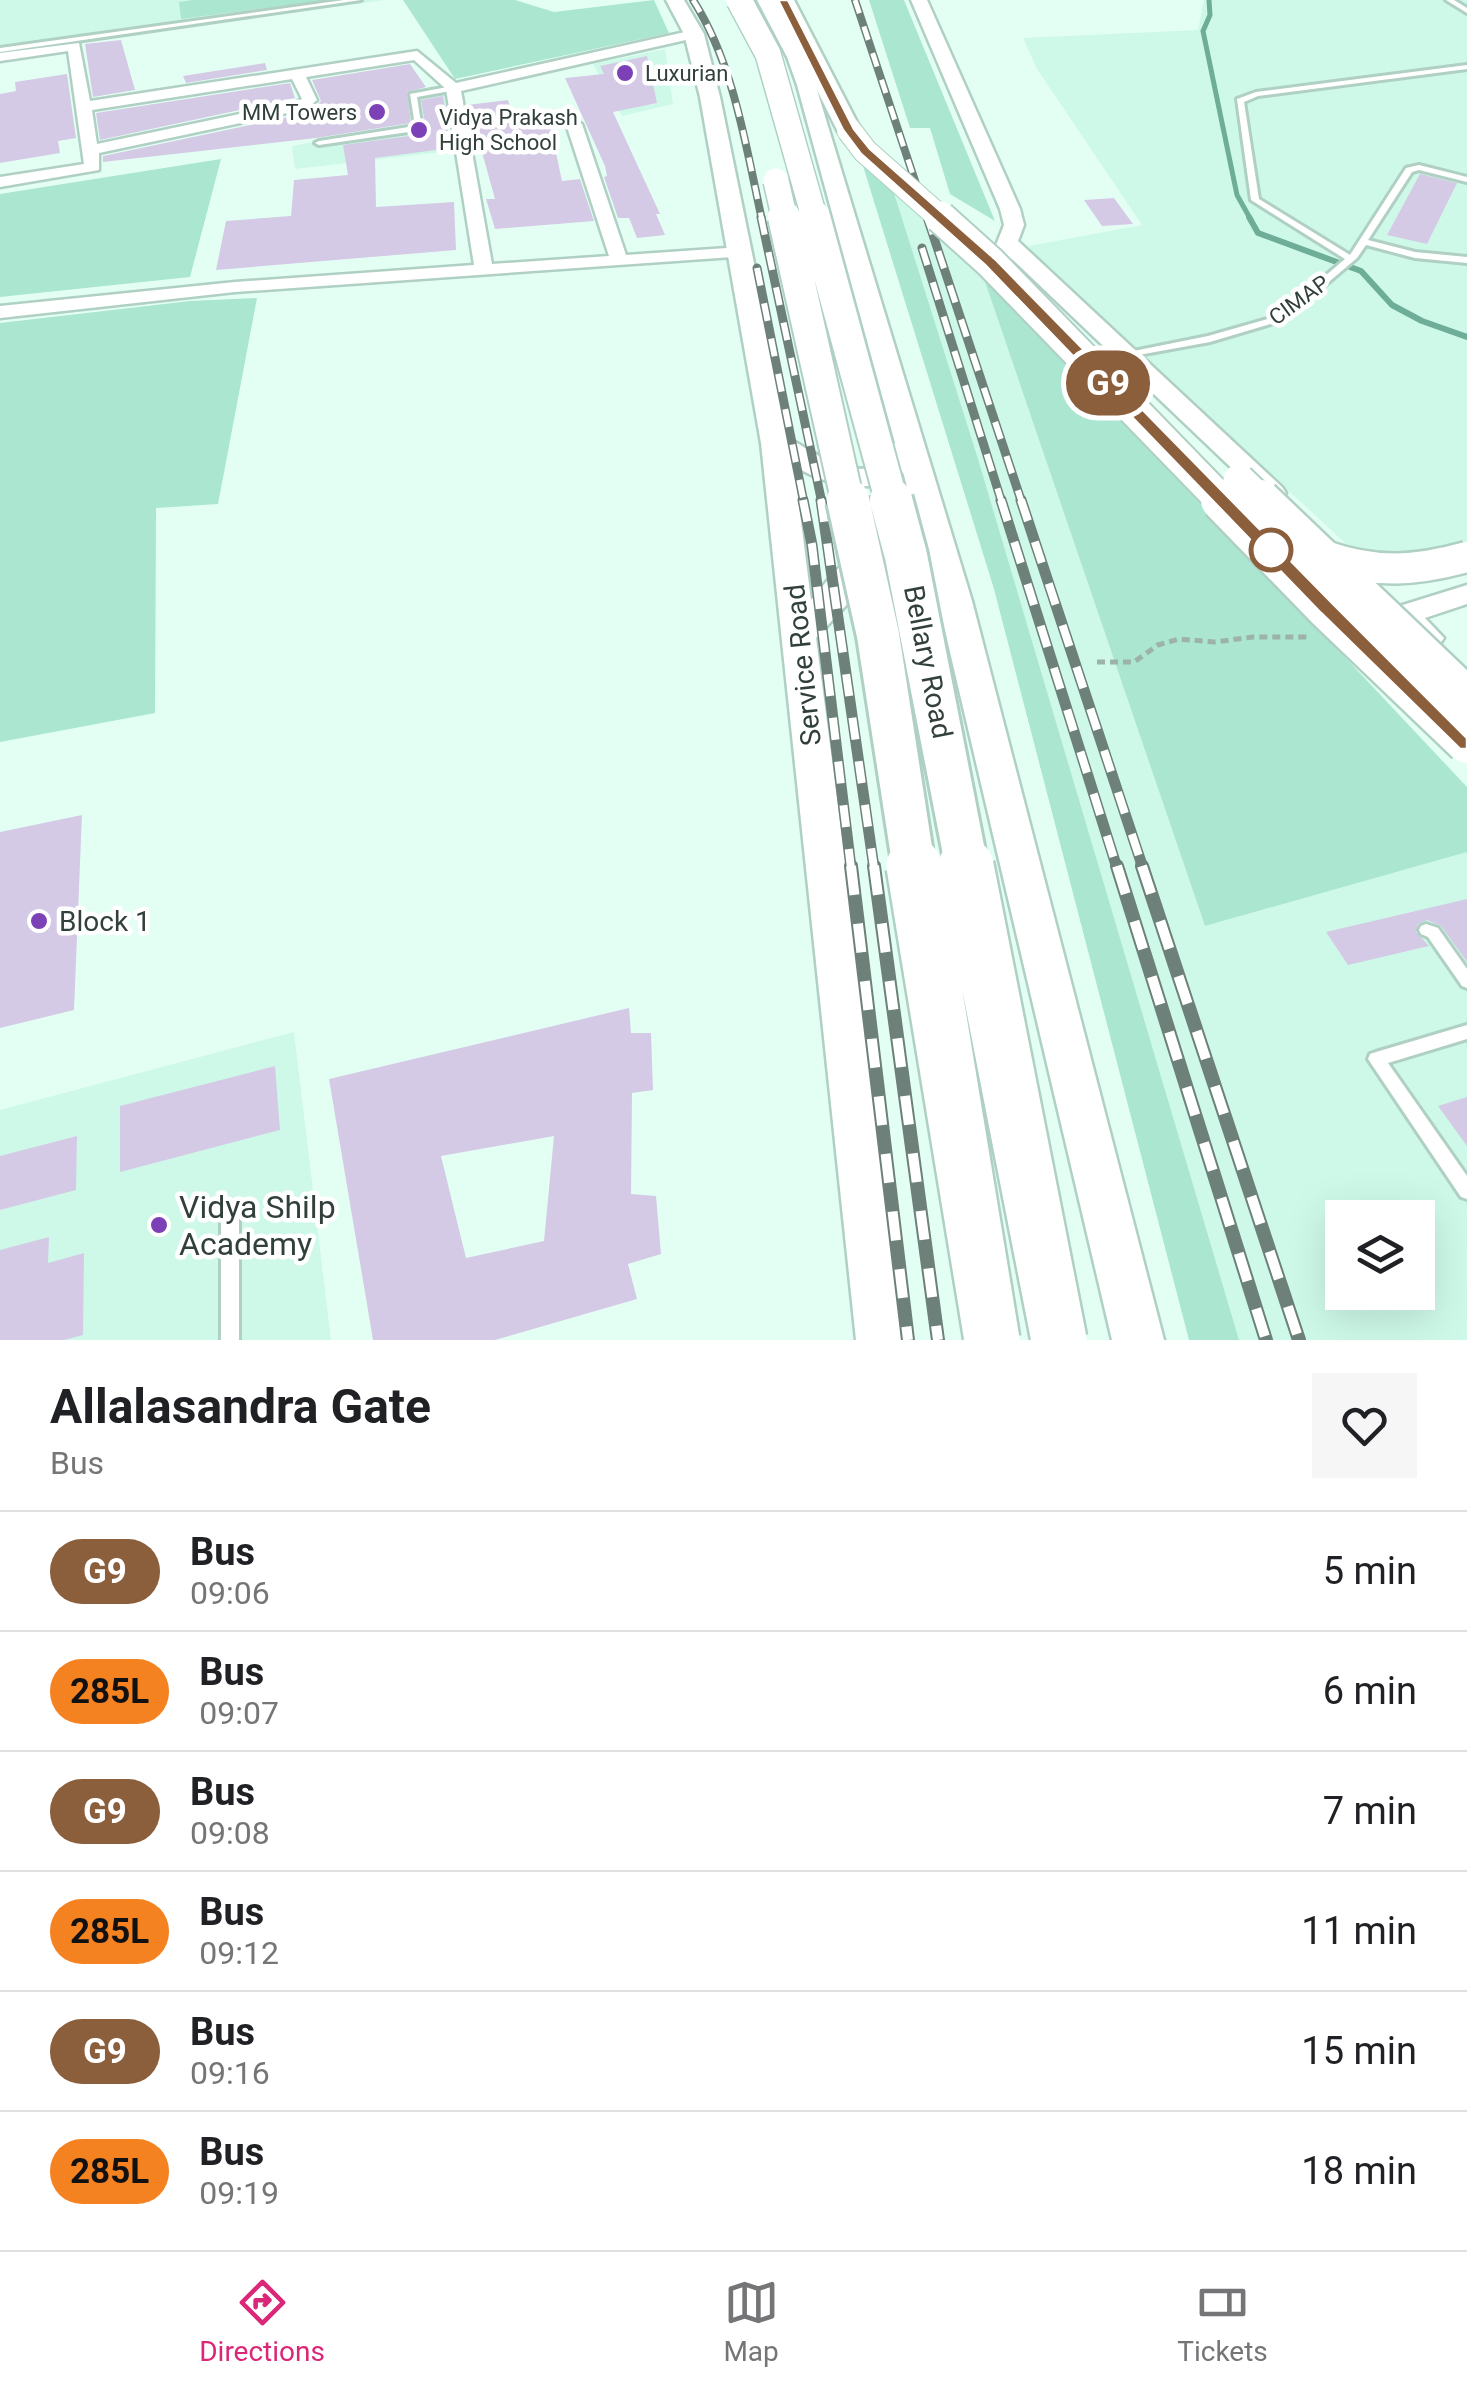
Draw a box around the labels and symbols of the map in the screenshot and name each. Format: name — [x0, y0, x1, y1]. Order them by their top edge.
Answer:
place label: Luxurian — [645, 61, 728, 86]
marker: Luxurian — [614, 62, 636, 84]
place label: MM Towers — [242, 100, 357, 125]
marker: MM Towers — [366, 101, 388, 123]
place label: Vidya Prakash High School — [439, 105, 578, 155]
marker: Vidya Prakash High School — [408, 119, 430, 141]
street label: CIMAP — [1264, 270, 1334, 330]
line badge: G9 — [1063, 350, 1153, 416]
unlabelled marker — [1250, 529, 1292, 571]
street label: Service Road — [778, 583, 828, 747]
street label: Bellary Road — [897, 583, 959, 741]
place label: Block 1 — [59, 905, 151, 938]
marker: Block 1 — [28, 910, 50, 932]
place label: Vidya Shilp Academy — [179, 1188, 336, 1263]
marker: Vidya Shilp Academy — [148, 1214, 170, 1236]

